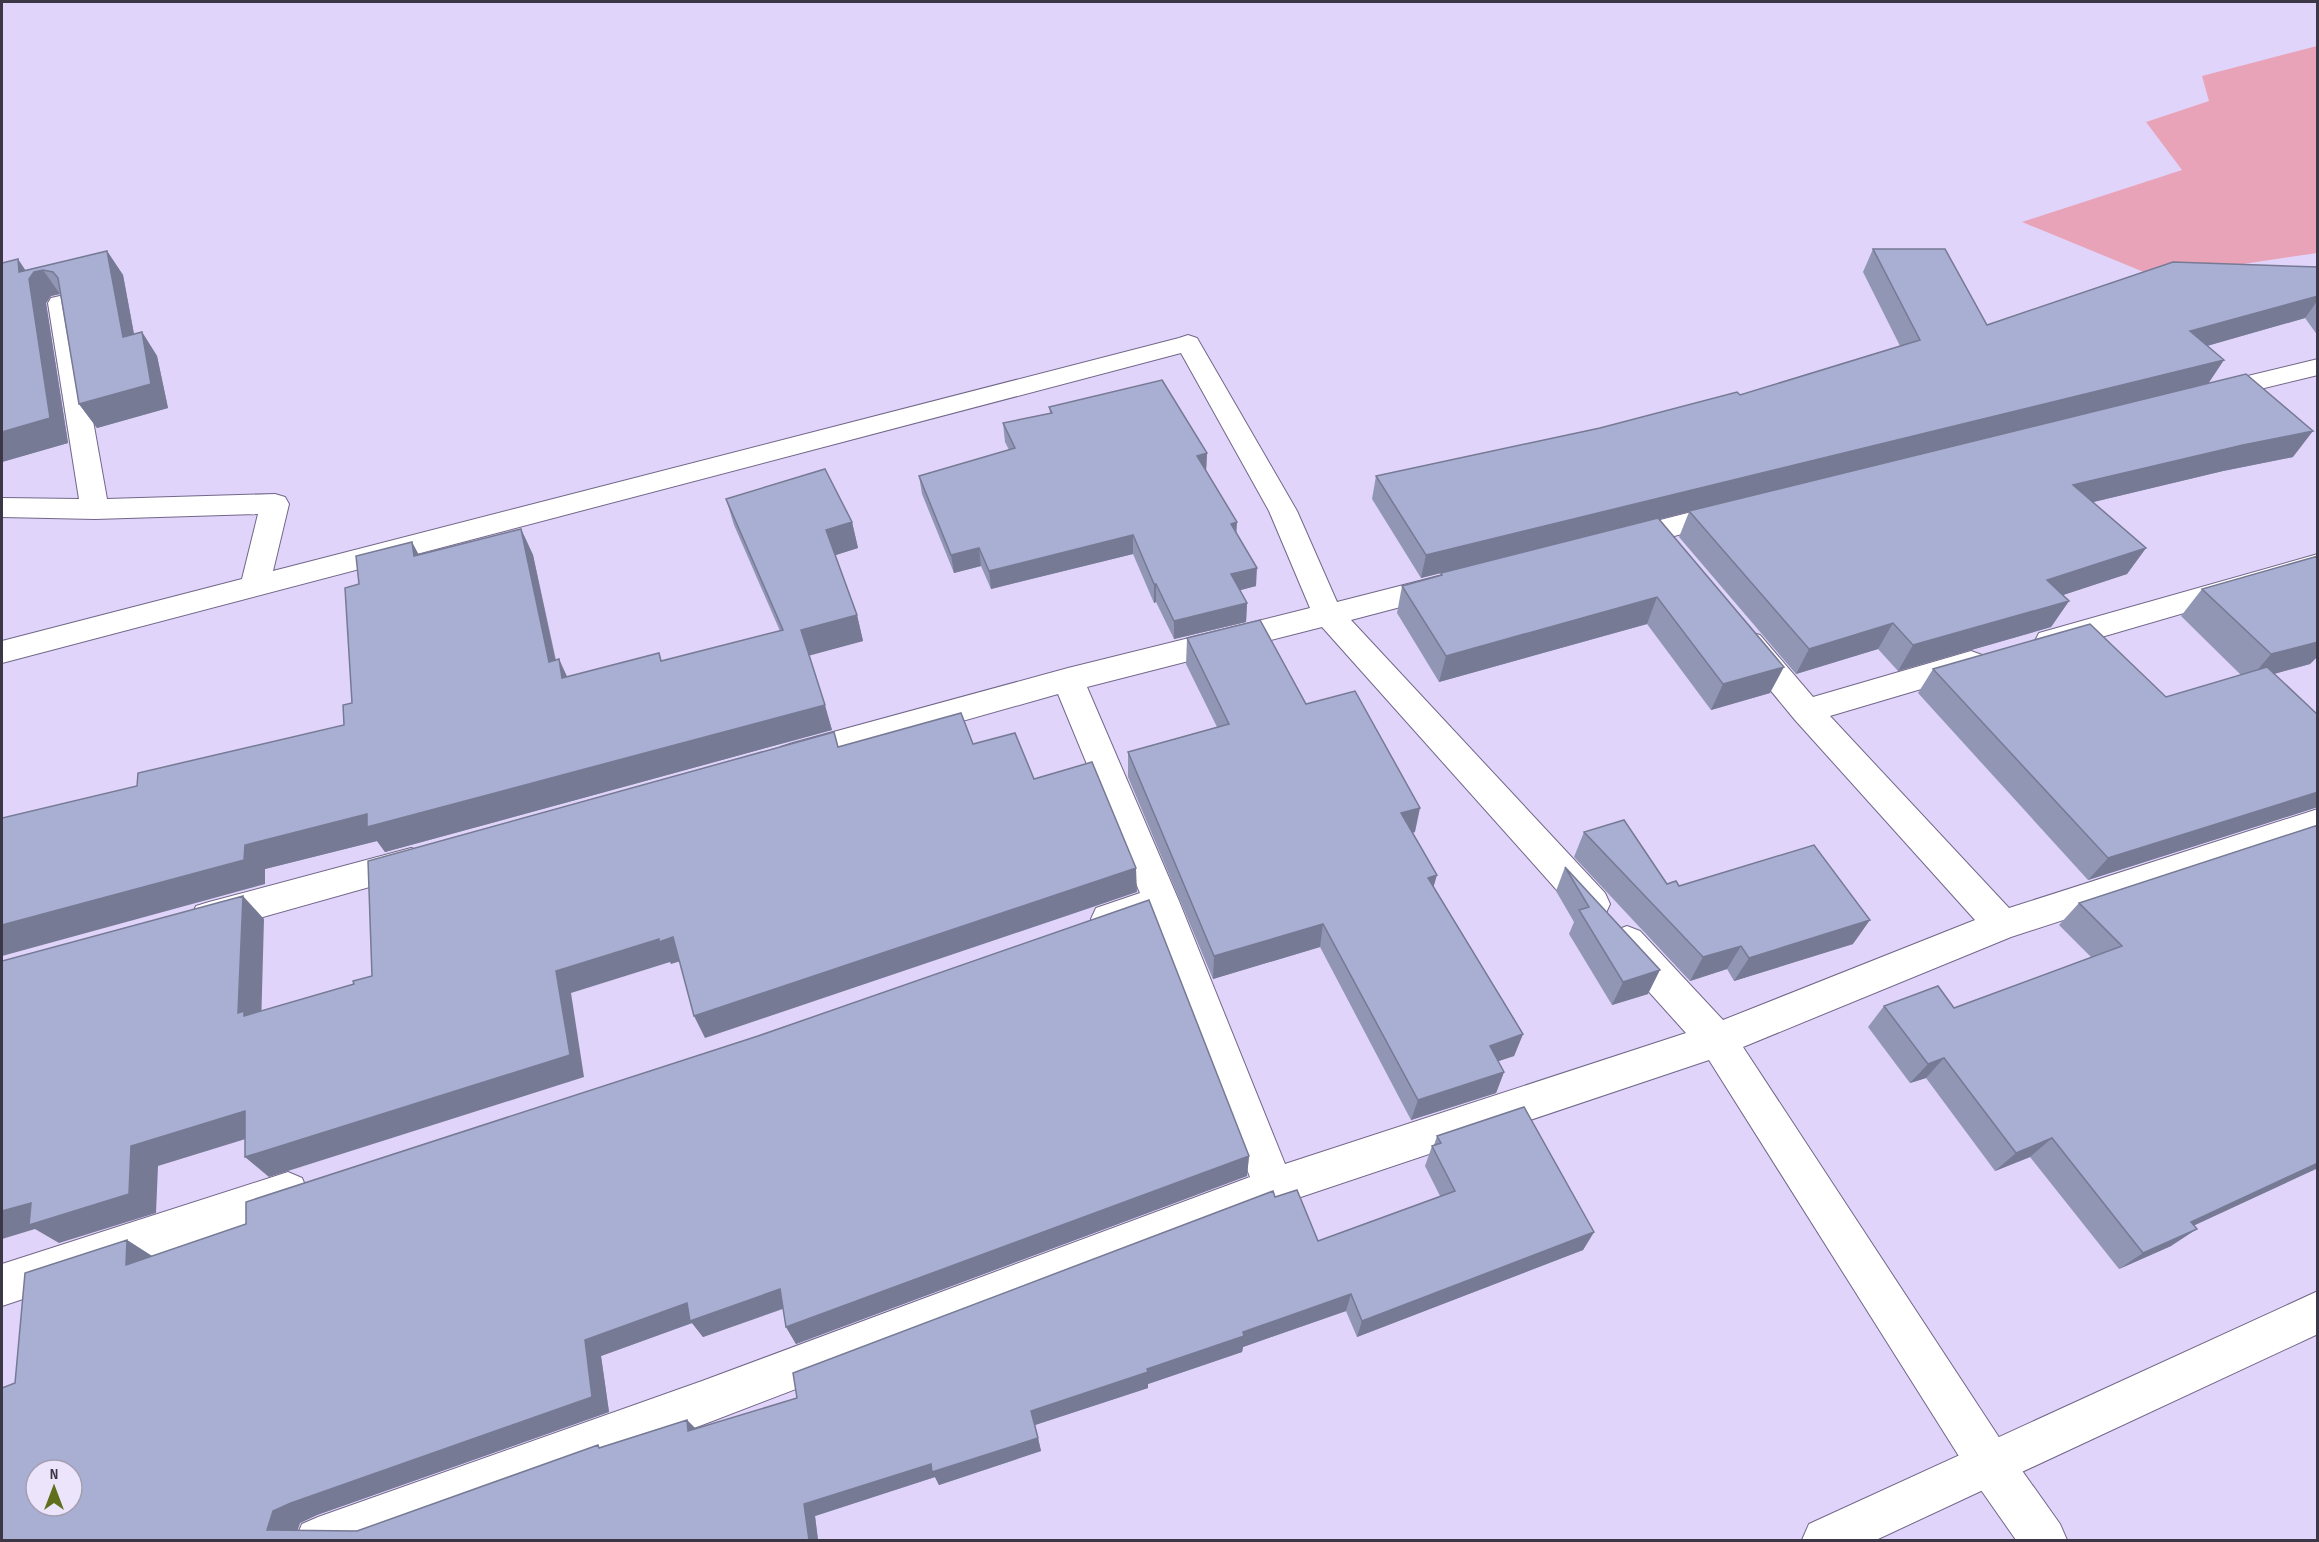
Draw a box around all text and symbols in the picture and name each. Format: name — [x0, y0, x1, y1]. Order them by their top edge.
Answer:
north arrow — [24, 1458, 84, 1518]
text: N — [50, 1465, 58, 1484]

